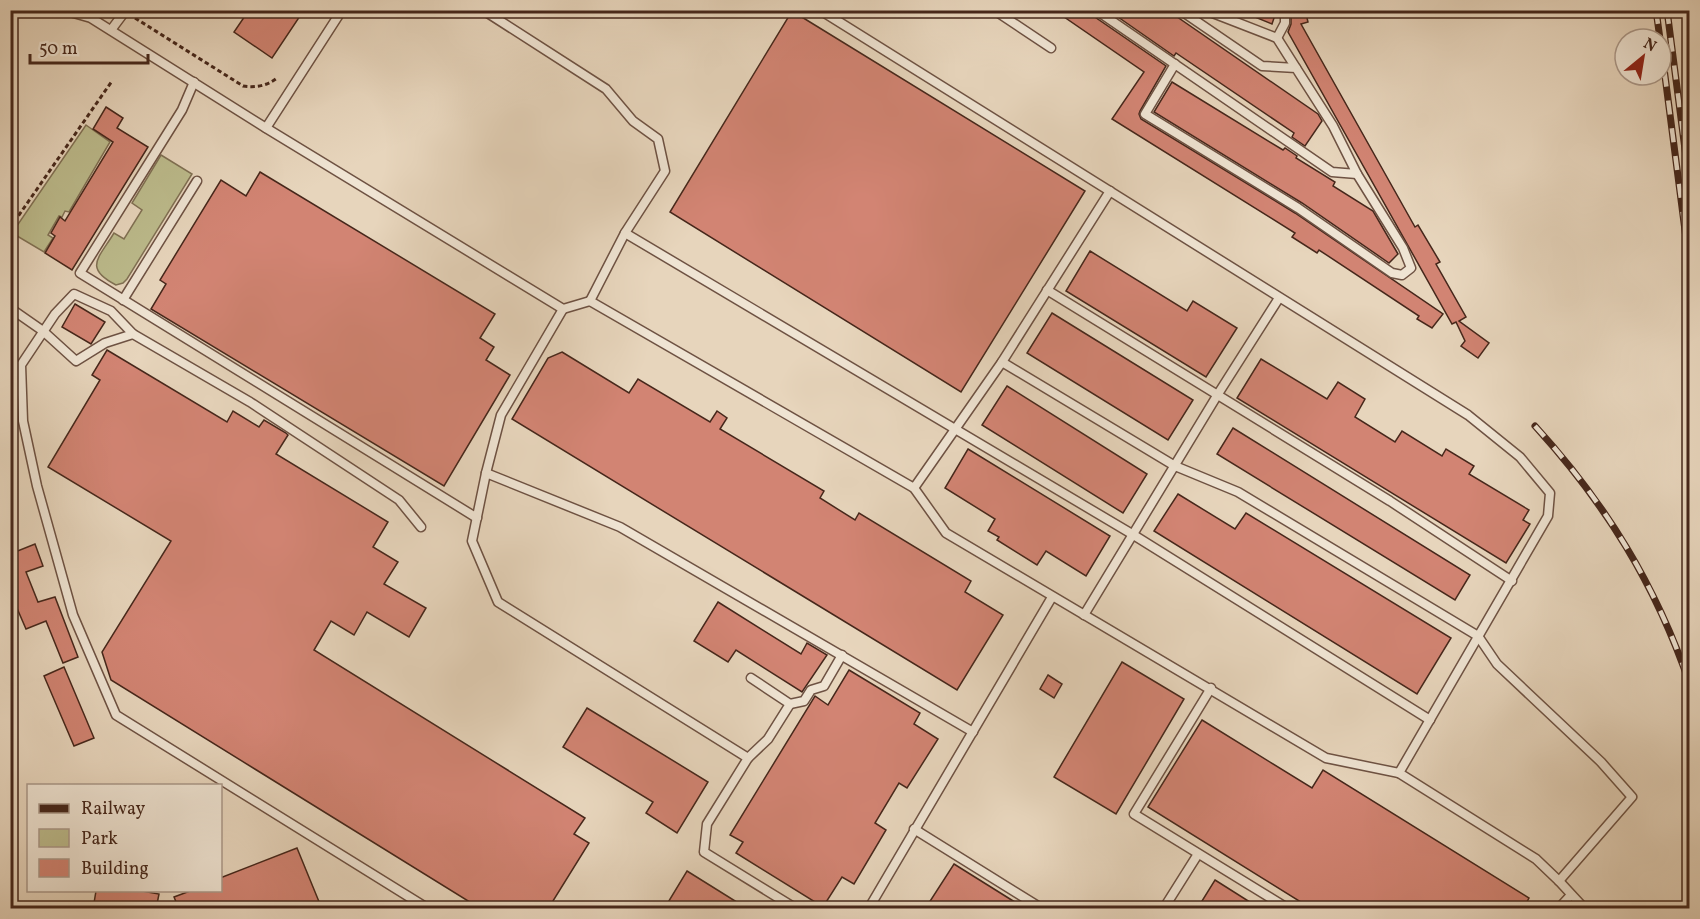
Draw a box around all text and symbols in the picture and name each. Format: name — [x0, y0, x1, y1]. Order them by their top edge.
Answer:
scale bar — [30, 27, 148, 65]
north arrow — [1613, 27, 1673, 87]
text: N — [1639, 33, 1660, 58]
text: 50 m — [39, 37, 78, 62]
legend — [27, 784, 222, 892]
text: Railway — [81, 797, 145, 822]
text: Park — [81, 827, 118, 852]
text: Building — [81, 857, 149, 882]

